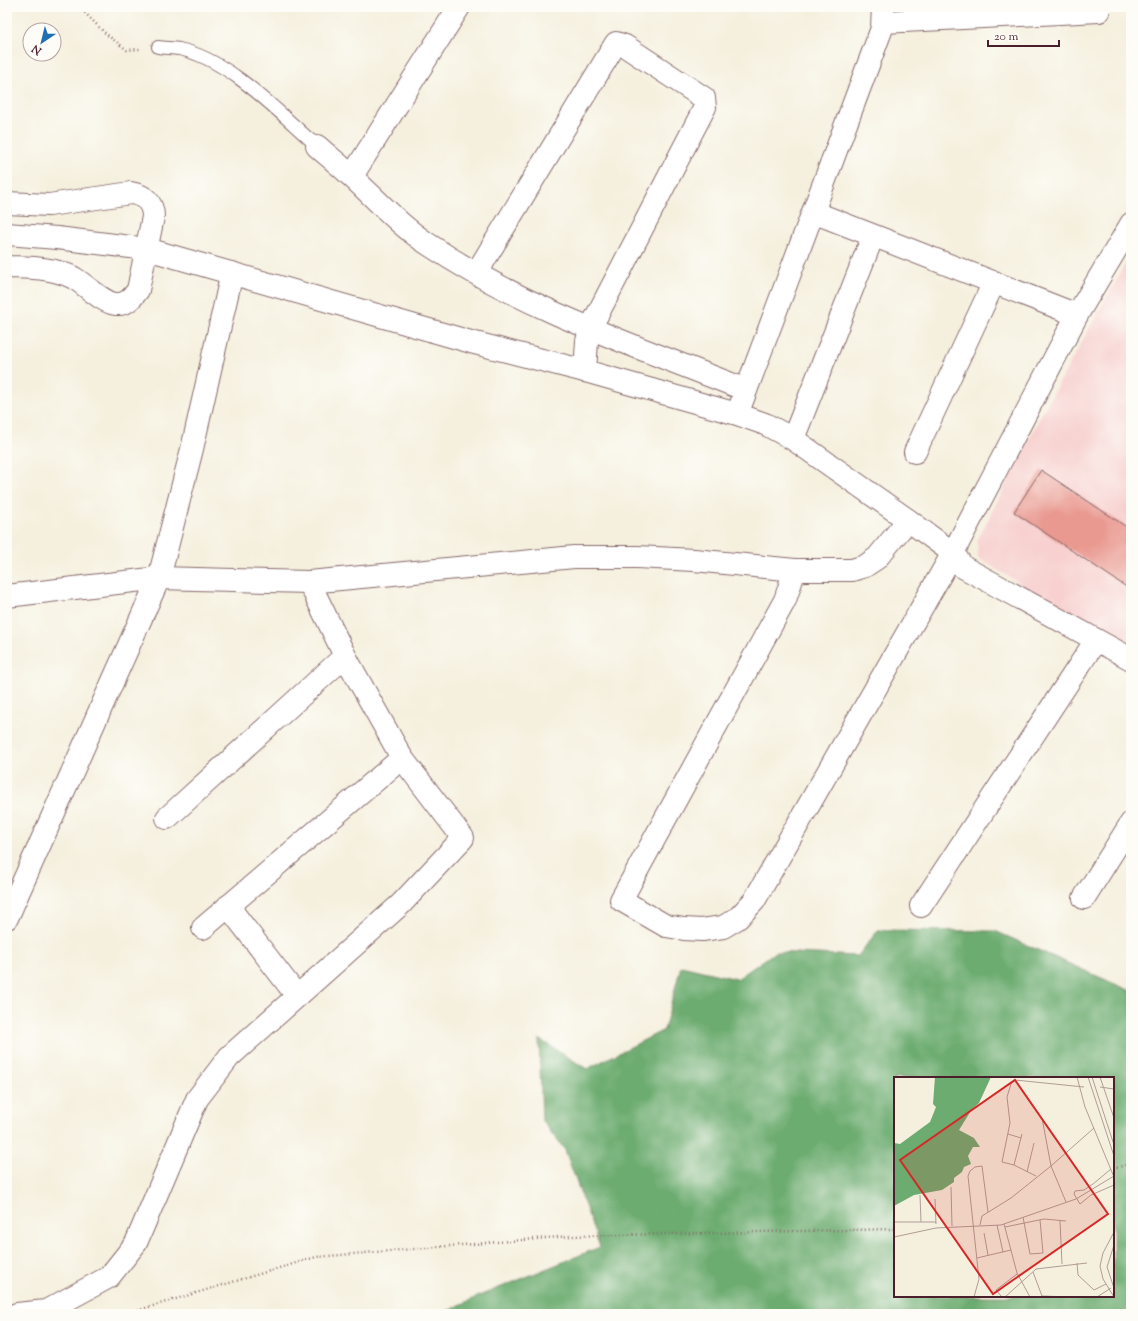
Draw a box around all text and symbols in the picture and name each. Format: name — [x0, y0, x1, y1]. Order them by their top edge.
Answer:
north arrow — [22, 22, 62, 62]
scale bar — [988, 22, 1059, 48]
text: 20 m — [994, 28, 1019, 46]
text: N — [28, 40, 46, 59]
inset map — [894, 1077, 1114, 1297]

